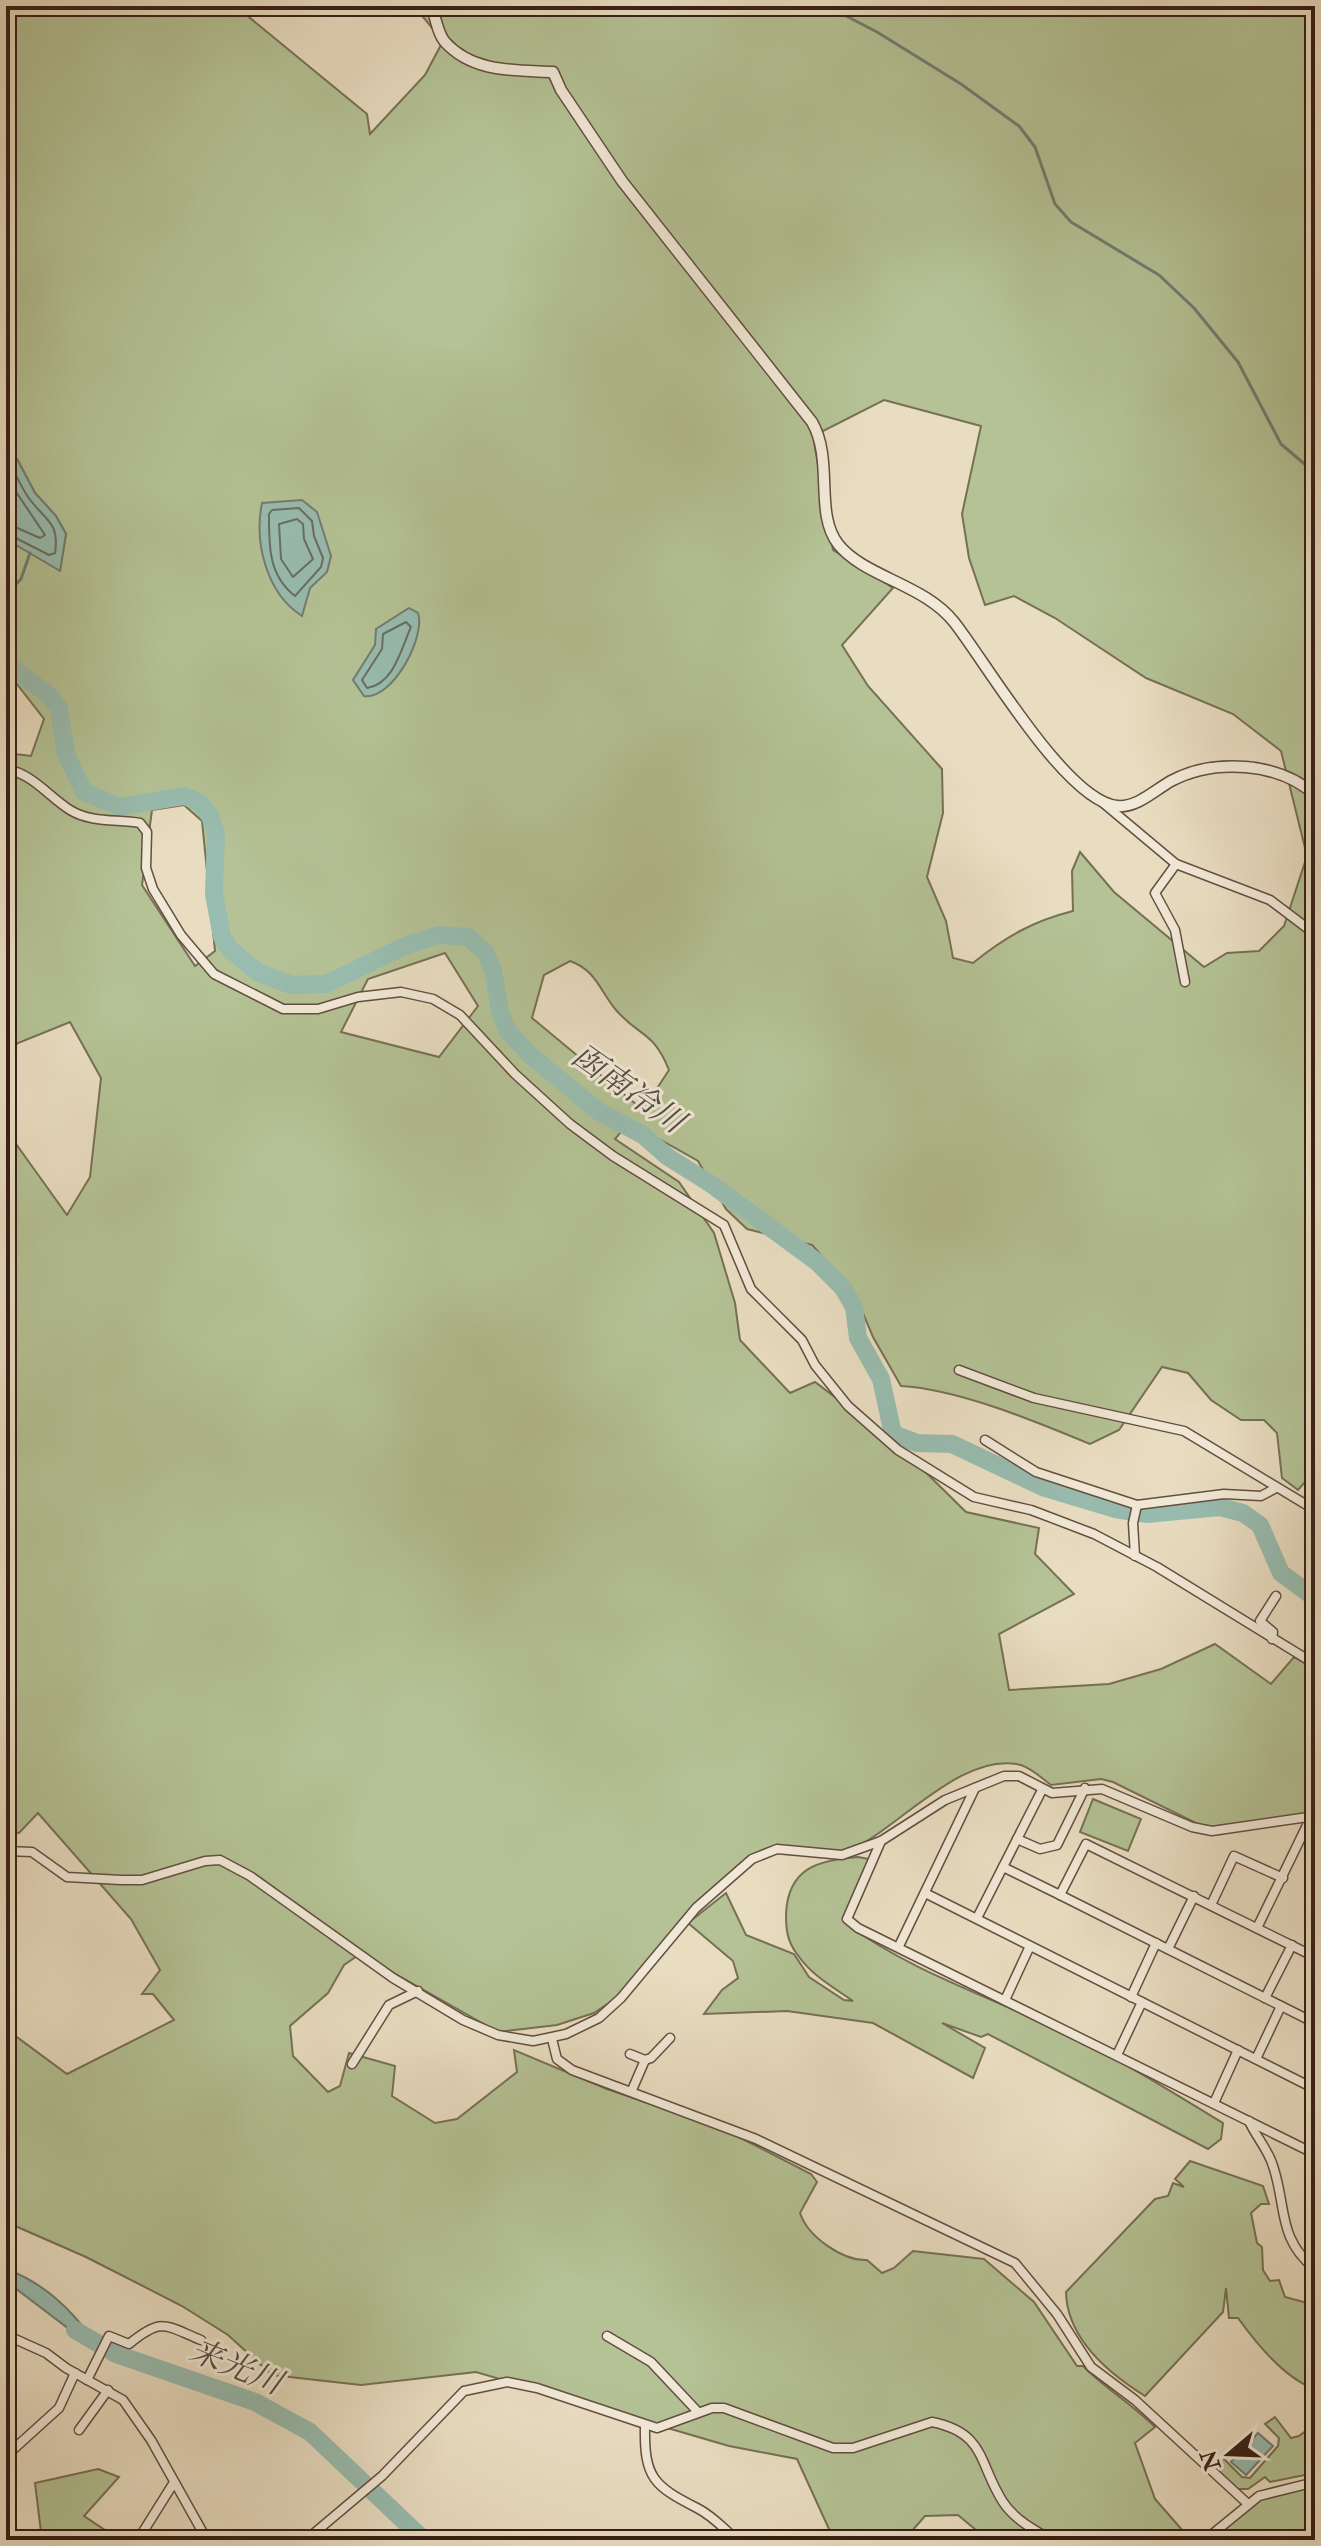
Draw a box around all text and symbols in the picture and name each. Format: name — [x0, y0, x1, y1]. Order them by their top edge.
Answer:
water label: 函南冷川 — [564, 1036, 694, 1144]
water label: 来光川 — [184, 2330, 291, 2405]
north arrow — [1189, 2414, 1269, 2494]
text: N — [1194, 2446, 1228, 2475]

